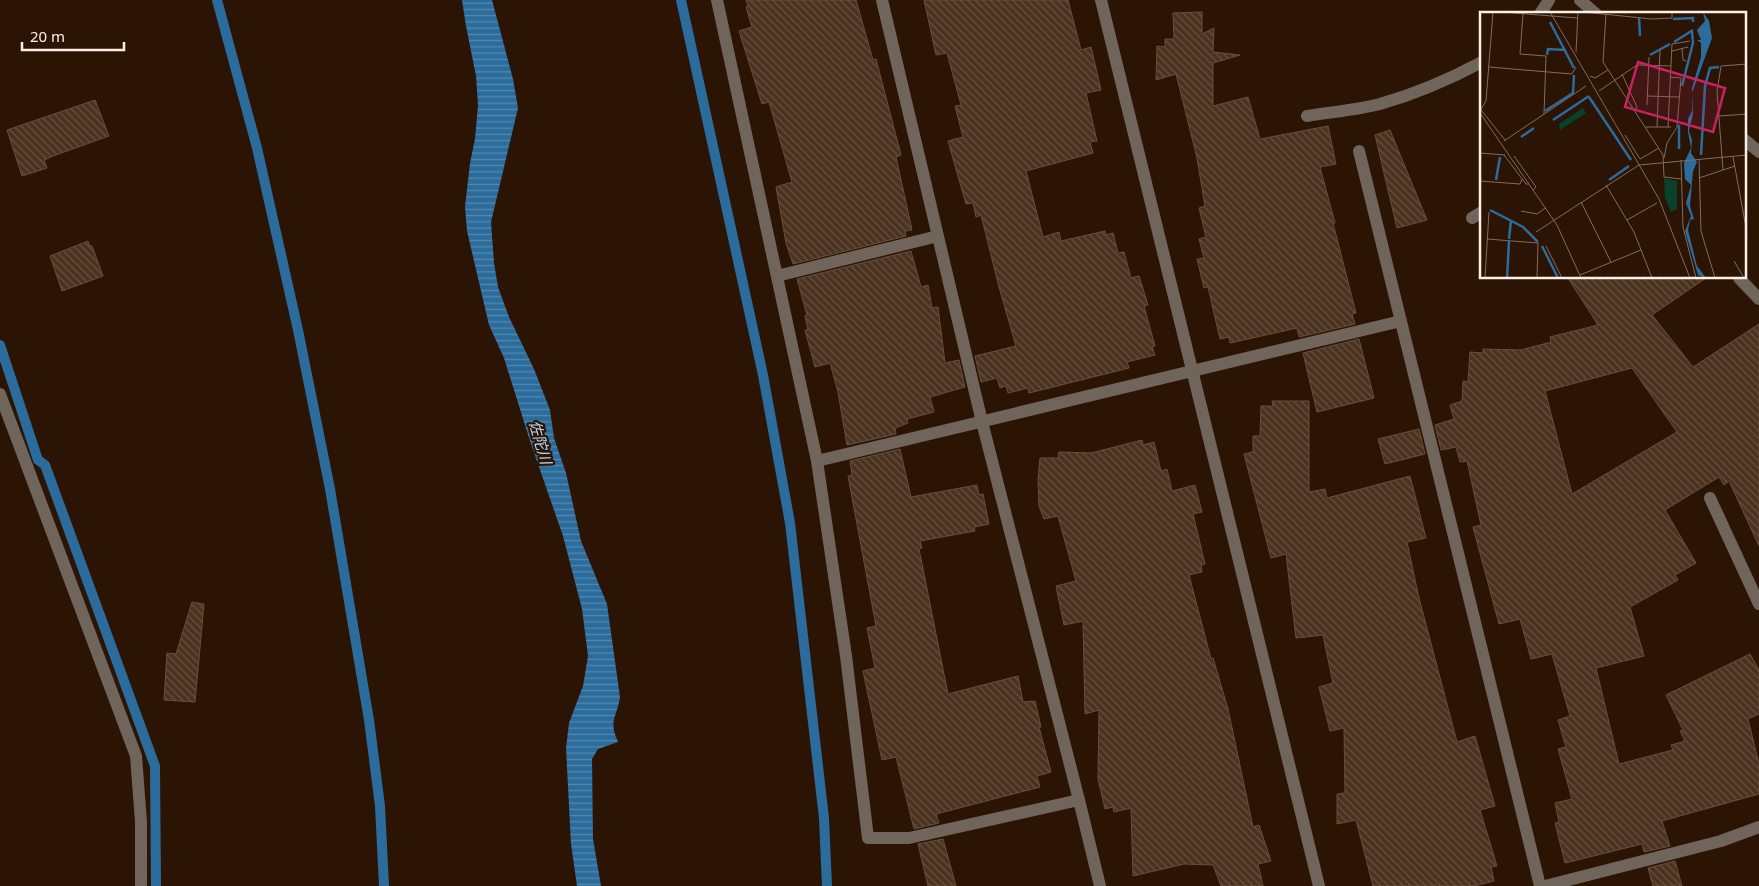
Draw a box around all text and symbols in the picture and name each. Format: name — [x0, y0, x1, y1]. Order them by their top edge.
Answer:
inset map — [1480, 12, 1746, 279]
scale bar — [22, 20, 125, 52]
text: 20 m — [30, 26, 65, 46]
water label: 佐陀川 — [525, 418, 557, 468]

